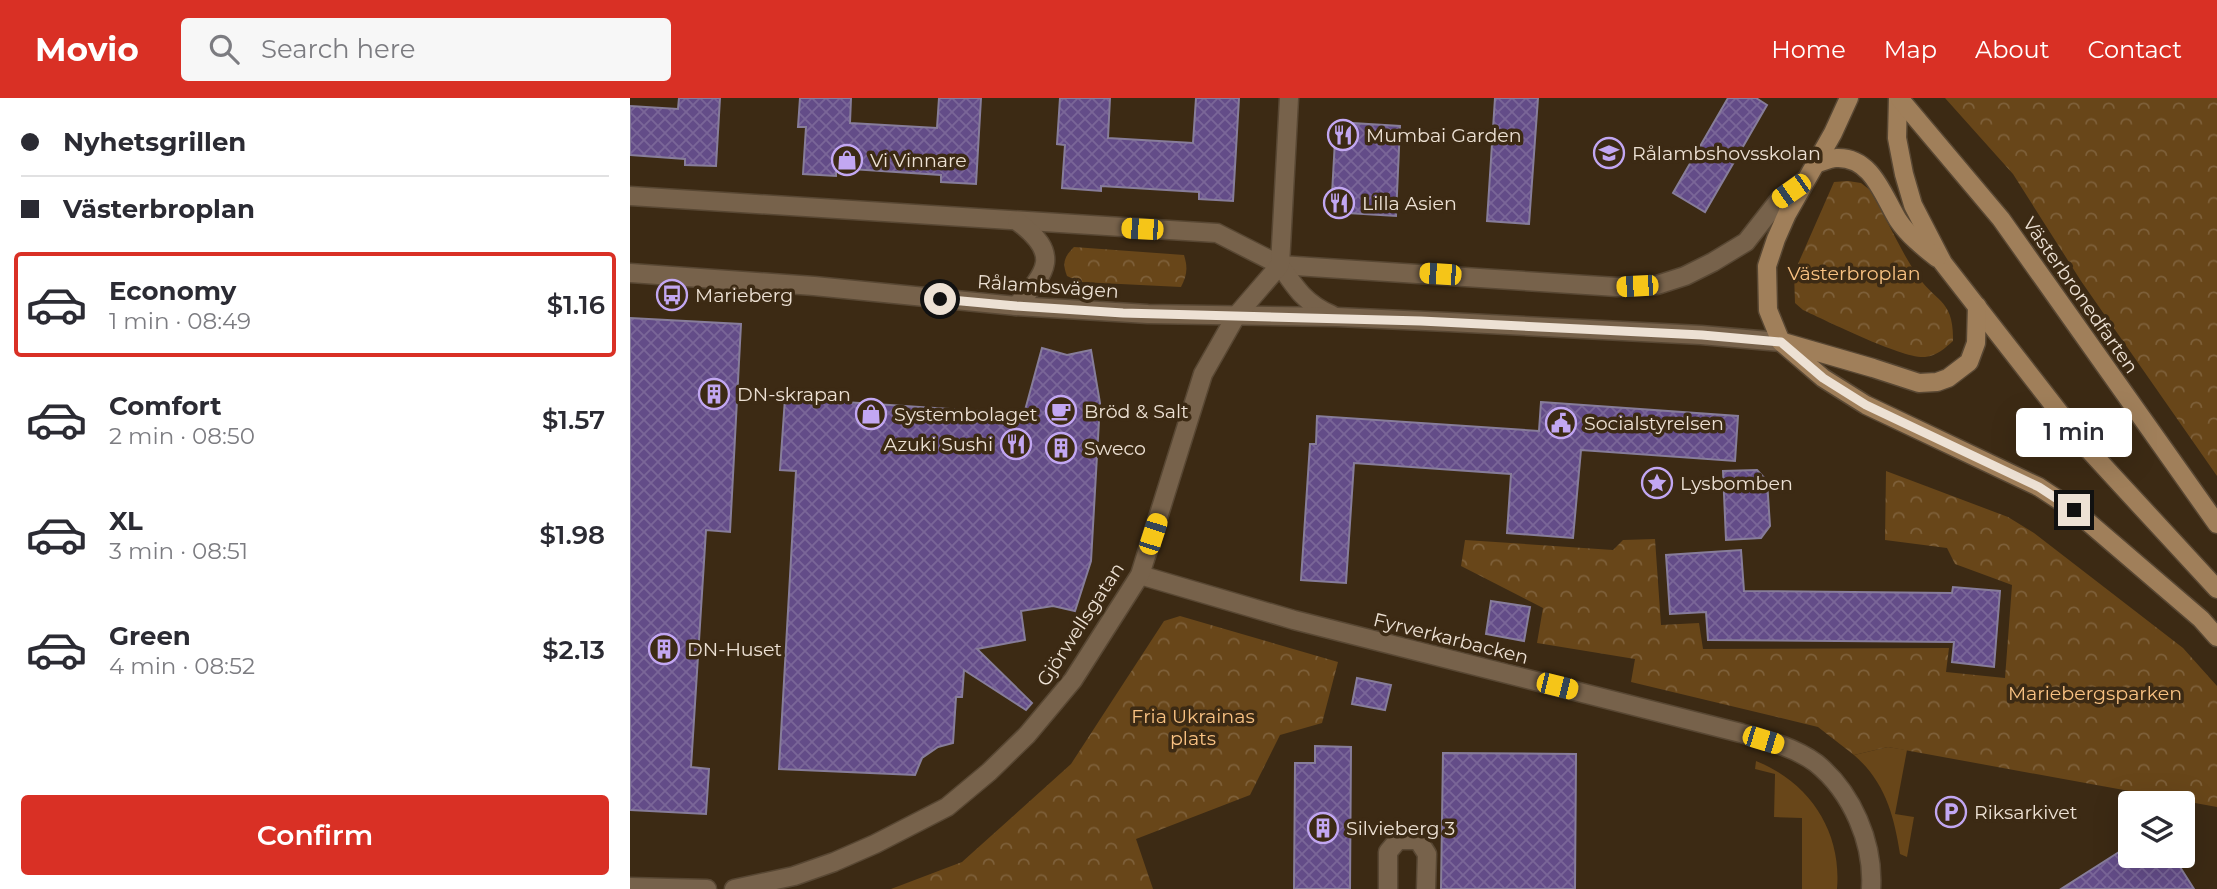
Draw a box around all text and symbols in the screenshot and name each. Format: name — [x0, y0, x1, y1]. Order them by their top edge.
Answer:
search box — [181, 18, 671, 81]
text: Movio — [35, 29, 139, 69]
icon: search — [205, 30, 243, 68]
text: Search here — [261, 33, 416, 65]
text: Home — [1771, 35, 1846, 64]
text: Map — [1884, 35, 1937, 64]
text: About — [1975, 35, 2049, 64]
text: Contact — [2087, 35, 2182, 64]
restaurant icon: Mumbai Garden — [1326, 118, 1360, 152]
place label: Mumbai Garden — [1366, 124, 1522, 147]
text: Nyhetsgrillen — [63, 126, 246, 158]
school or university icon: Rålambshovsskolan — [1592, 136, 1626, 170]
place label: Rålambshovsskolan — [1632, 142, 1821, 165]
shop icon: Vi Vinnare — [830, 143, 864, 177]
place label: Vi Vinnare — [870, 149, 967, 172]
car — [1768, 170, 1815, 212]
restaurant icon: Lilla Asien — [1322, 186, 1356, 220]
place label: Lilla Asien — [1362, 192, 1457, 215]
text: Västerbroplan — [63, 193, 255, 225]
street label: Västerbronedfarten — [2018, 213, 2143, 378]
car — [1121, 217, 1164, 241]
car — [1419, 262, 1462, 286]
park label: Västerbroplan — [1787, 262, 1921, 285]
street label: Rålambsvägen — [976, 270, 1119, 303]
icon: car — [25, 273, 88, 336]
car — [1616, 274, 1659, 298]
text: Economy — [109, 275, 236, 307]
bus stop icon: Marieberg — [655, 278, 689, 312]
route start — [924, 283, 956, 315]
place label: Marieberg — [695, 284, 793, 307]
text: $1.16 — [547, 289, 605, 321]
text: 1 min · 08:49 — [109, 307, 251, 335]
building icon: DN-skrapan — [697, 377, 731, 411]
place label: DN-skrapan — [737, 383, 851, 406]
icon: car — [25, 388, 88, 451]
text: Comfort — [109, 390, 221, 422]
cafe icon: Bröd & Salt — [1044, 394, 1078, 428]
shop icon: Systembolaget — [854, 397, 888, 431]
place label: Bröd & Salt — [1084, 400, 1189, 423]
place label: Systembolaget — [894, 403, 1038, 426]
text: $1.57 — [542, 404, 605, 436]
public building icon: Socialstyrelsen — [1544, 406, 1578, 440]
callout: 1 min — [2016, 408, 2132, 458]
place label: Socialstyrelsen — [1584, 412, 1724, 435]
text: 1 min — [2043, 418, 2105, 446]
text: 2 min · 08:50 — [109, 422, 255, 450]
restaurant icon: Azuki Sushi — [999, 427, 1033, 461]
building icon: Sweco — [1044, 431, 1078, 465]
place label: Azuki Sushi — [884, 433, 993, 456]
place label: Sweco — [1084, 437, 1146, 460]
place icon: Lysbomben — [1640, 466, 1674, 500]
place label: Lysbomben — [1680, 472, 1793, 495]
route end — [2058, 494, 2090, 526]
icon: car — [25, 503, 88, 566]
text: XL — [109, 505, 143, 537]
car — [1137, 511, 1170, 557]
text: $1.98 — [539, 519, 605, 551]
text: 3 min · 08:51 — [109, 537, 248, 565]
street label: Gjörwellsgatan — [1032, 558, 1129, 690]
street label: Fyrverkarbacken — [1371, 608, 1531, 669]
icon: car — [25, 618, 88, 681]
text: Green — [109, 620, 191, 652]
building icon: DN-Huset — [647, 632, 681, 666]
text: $2.13 — [542, 634, 605, 666]
place label: DN-Huset — [687, 638, 782, 661]
text: 4 min · 08:52 — [109, 652, 255, 680]
car — [1535, 671, 1580, 701]
park label: Mariebergsparken — [2008, 682, 2182, 705]
park label: Fria Ukrainas plats — [1131, 705, 1255, 750]
car — [1740, 724, 1787, 756]
map controls — [2118, 791, 2195, 868]
button: layers — [2118, 791, 2195, 868]
button: Confirm — [21, 795, 609, 875]
parking icon: Riksarkivet — [1934, 795, 1968, 829]
place label: Riksarkivet — [1974, 801, 2078, 824]
building icon: Silvieberg 3 — [1306, 811, 1340, 845]
place label: Silvieberg 3 — [1346, 817, 1455, 840]

